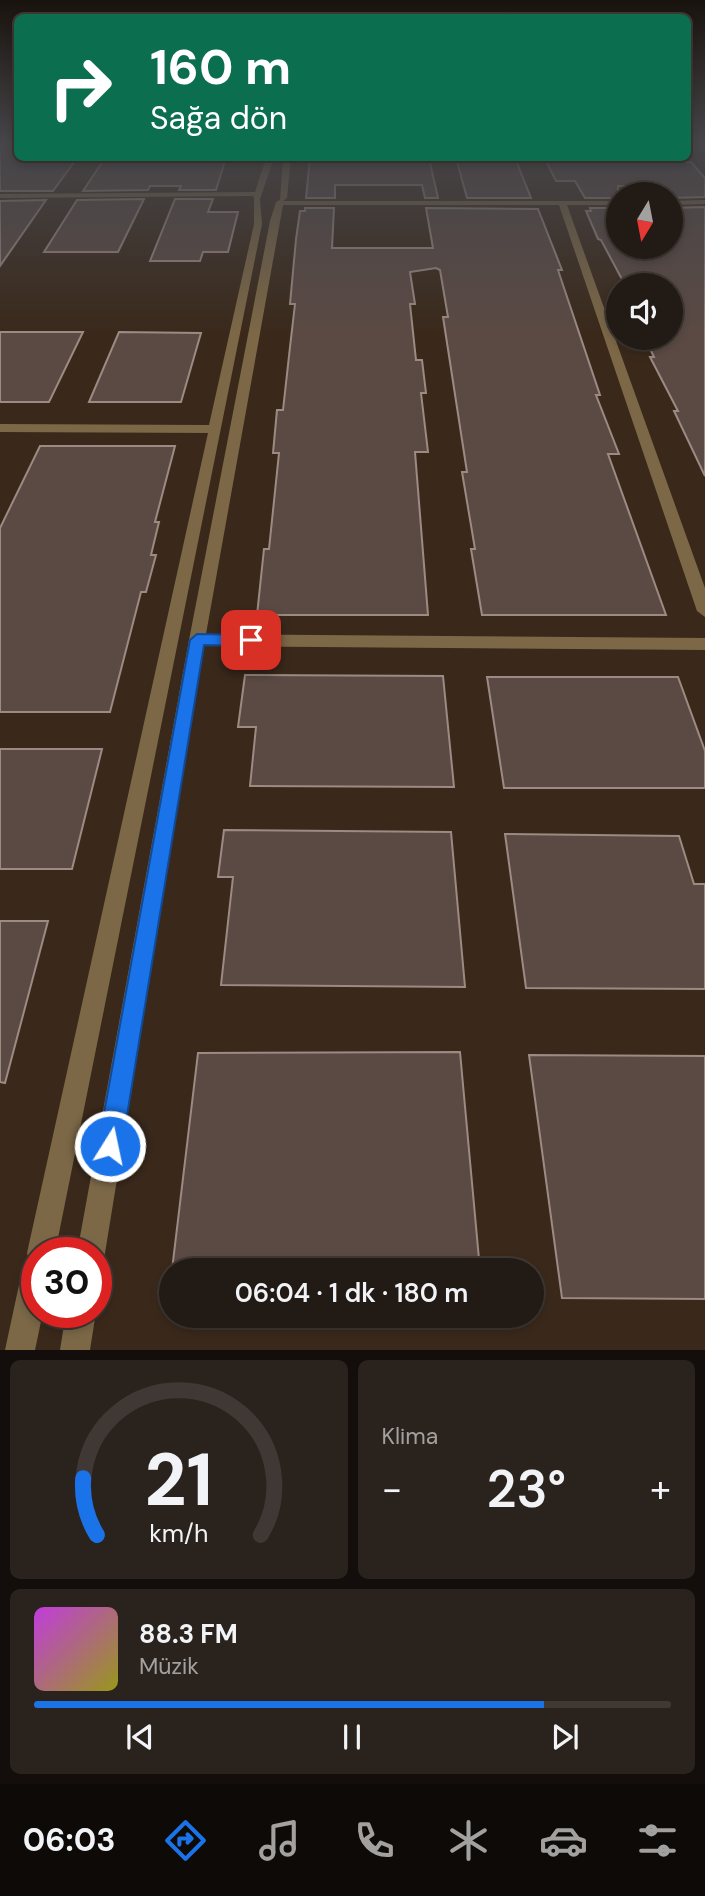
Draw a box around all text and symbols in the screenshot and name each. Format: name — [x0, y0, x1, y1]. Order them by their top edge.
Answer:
text: 160 m — [150, 35, 291, 99]
icon: right — [35, 42, 126, 133]
text: Sağa dön — [150, 97, 287, 139]
north arrow — [606, 182, 682, 259]
map controls — [606, 182, 683, 350]
button: sound — [606, 273, 683, 350]
pin — [221, 610, 281, 670]
icon: arrive — [232, 621, 270, 659]
position arrow — [73, 1109, 147, 1183]
speed limit sign: 30 — [21, 1237, 112, 1328]
text: 06:04 · 1 dk · 180 m — [235, 1276, 468, 1310]
text: Klima — [382, 1421, 438, 1451]
text: 21 — [144, 1434, 213, 1529]
text: 23° — [486, 1455, 566, 1523]
text: − — [382, 1464, 402, 1514]
text: + — [650, 1464, 671, 1514]
text: km/h — [149, 1517, 208, 1550]
text: 88.3 FM — [139, 1617, 238, 1651]
text: Müzik — [139, 1651, 199, 1681]
icon: previous — [121, 1718, 159, 1756]
icon: pause — [333, 1718, 371, 1756]
icon: next — [546, 1718, 584, 1756]
icon: directions — [161, 1816, 210, 1865]
icon: music — [255, 1816, 304, 1865]
icon: phone — [350, 1816, 399, 1865]
icon: climate — [444, 1816, 493, 1865]
icon: car — [539, 1816, 588, 1865]
icon: filters — [633, 1816, 682, 1865]
text: 06:03 — [23, 1819, 116, 1861]

